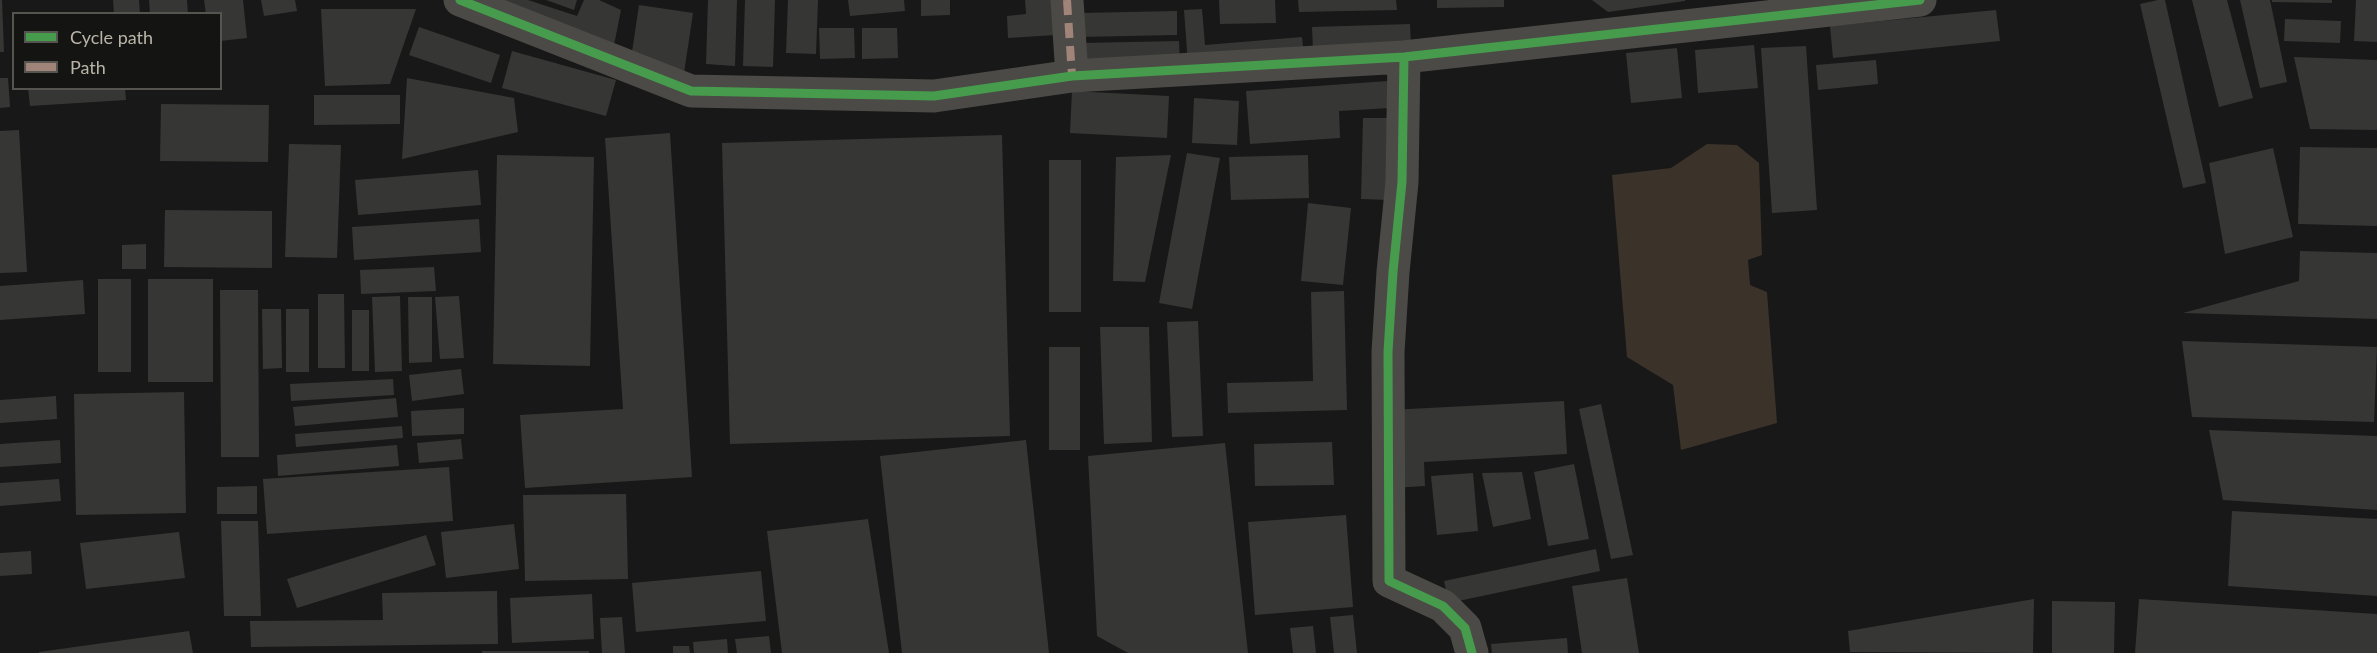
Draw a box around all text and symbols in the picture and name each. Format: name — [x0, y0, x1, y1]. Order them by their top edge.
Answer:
legend — [12, 12, 222, 90]
text: Cycle path — [70, 26, 153, 48]
text: Path — [70, 56, 106, 78]

